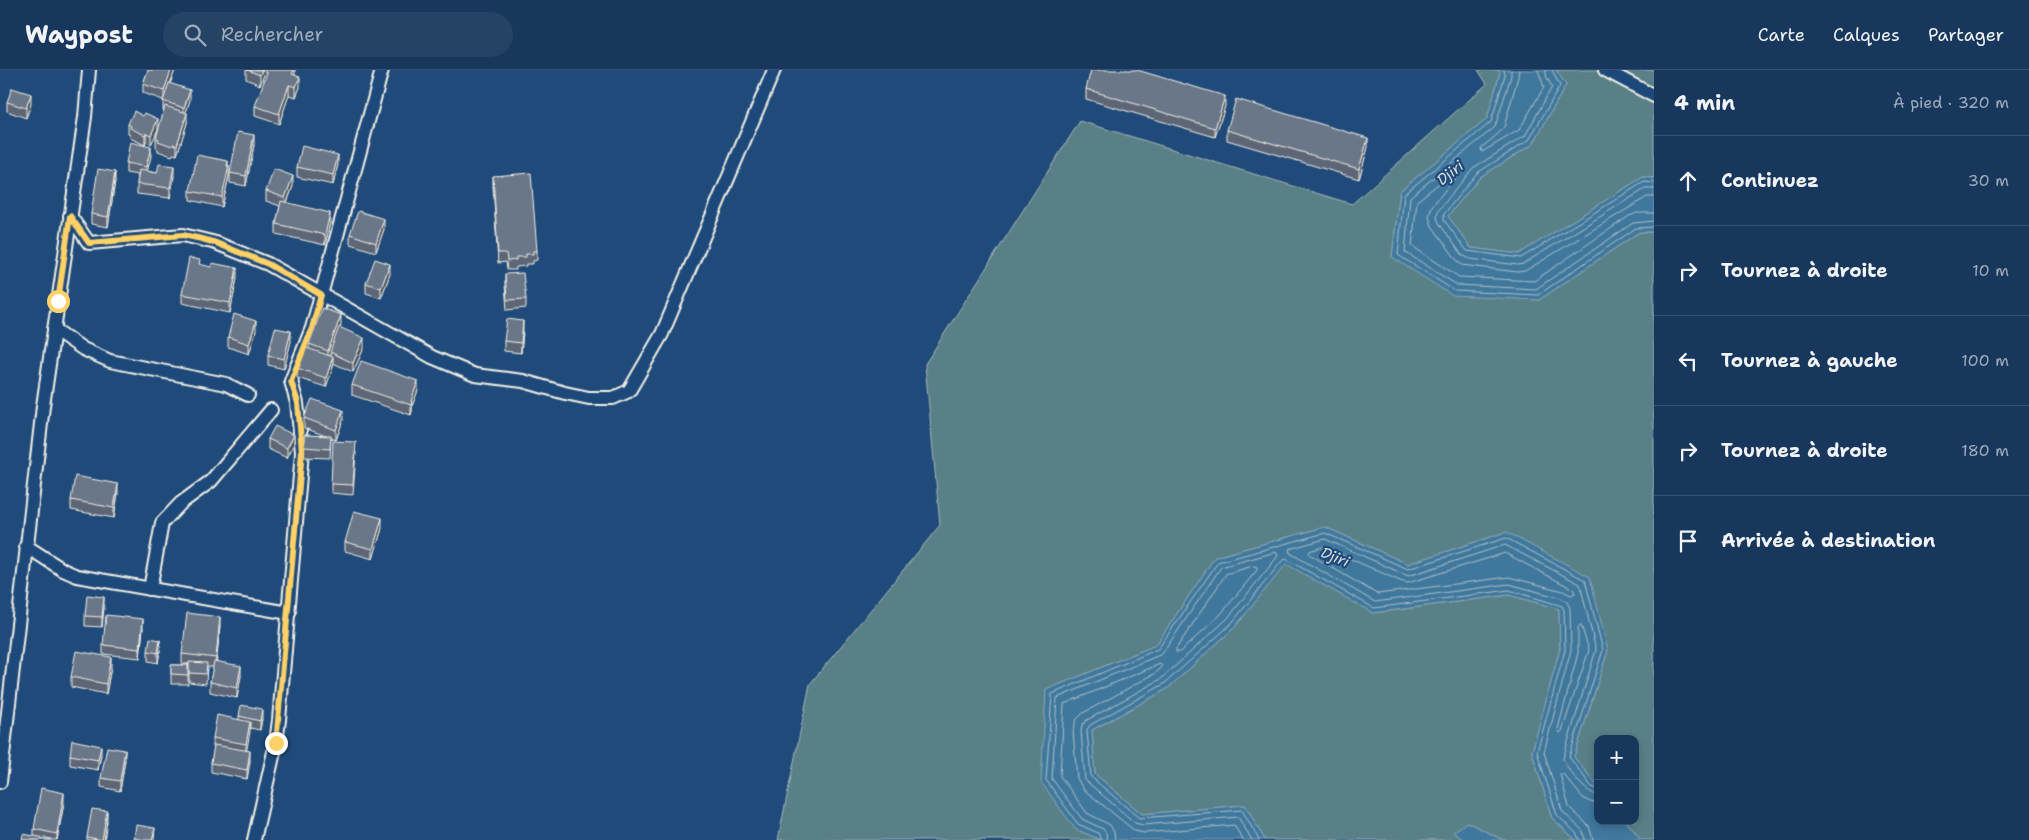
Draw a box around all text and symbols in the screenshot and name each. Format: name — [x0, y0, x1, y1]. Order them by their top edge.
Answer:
search box — [163, 12, 513, 57]
text: Waypost — [25, 19, 133, 51]
icon: search — [181, 21, 209, 49]
text: Rechercher — [221, 22, 323, 47]
text: Carte — [1758, 23, 1805, 47]
text: Calques — [1833, 23, 1900, 47]
text: Partager — [1928, 23, 2004, 47]
text: 4 min — [1674, 89, 1735, 117]
text: À pied · 320 m — [1893, 92, 2009, 113]
water label: Djiri — [1432, 156, 1468, 190]
icon: ahead — [1674, 167, 1702, 195]
text: Continuez — [1721, 168, 1819, 193]
text: 30 m — [1968, 170, 2009, 191]
icon: right — [1674, 257, 1702, 285]
text: Tournez à droite — [1721, 258, 1888, 283]
text: 10 m — [1972, 260, 2009, 281]
route start — [47, 290, 70, 313]
icon: left — [1674, 347, 1702, 375]
text: Tournez à gauche — [1721, 348, 1898, 373]
text: 100 m — [1961, 350, 2009, 371]
icon: right — [1674, 437, 1702, 465]
text: Tournez à droite — [1721, 438, 1888, 463]
text: 180 m — [1961, 440, 2009, 461]
icon: arrive — [1674, 527, 1702, 555]
text: Arrivée à destination — [1721, 528, 1935, 553]
water label: Djiri — [1318, 542, 1353, 572]
route end — [265, 732, 288, 755]
map controls — [1594, 735, 1639, 825]
button: + — [1594, 735, 1639, 780]
button: − — [1594, 780, 1639, 825]

